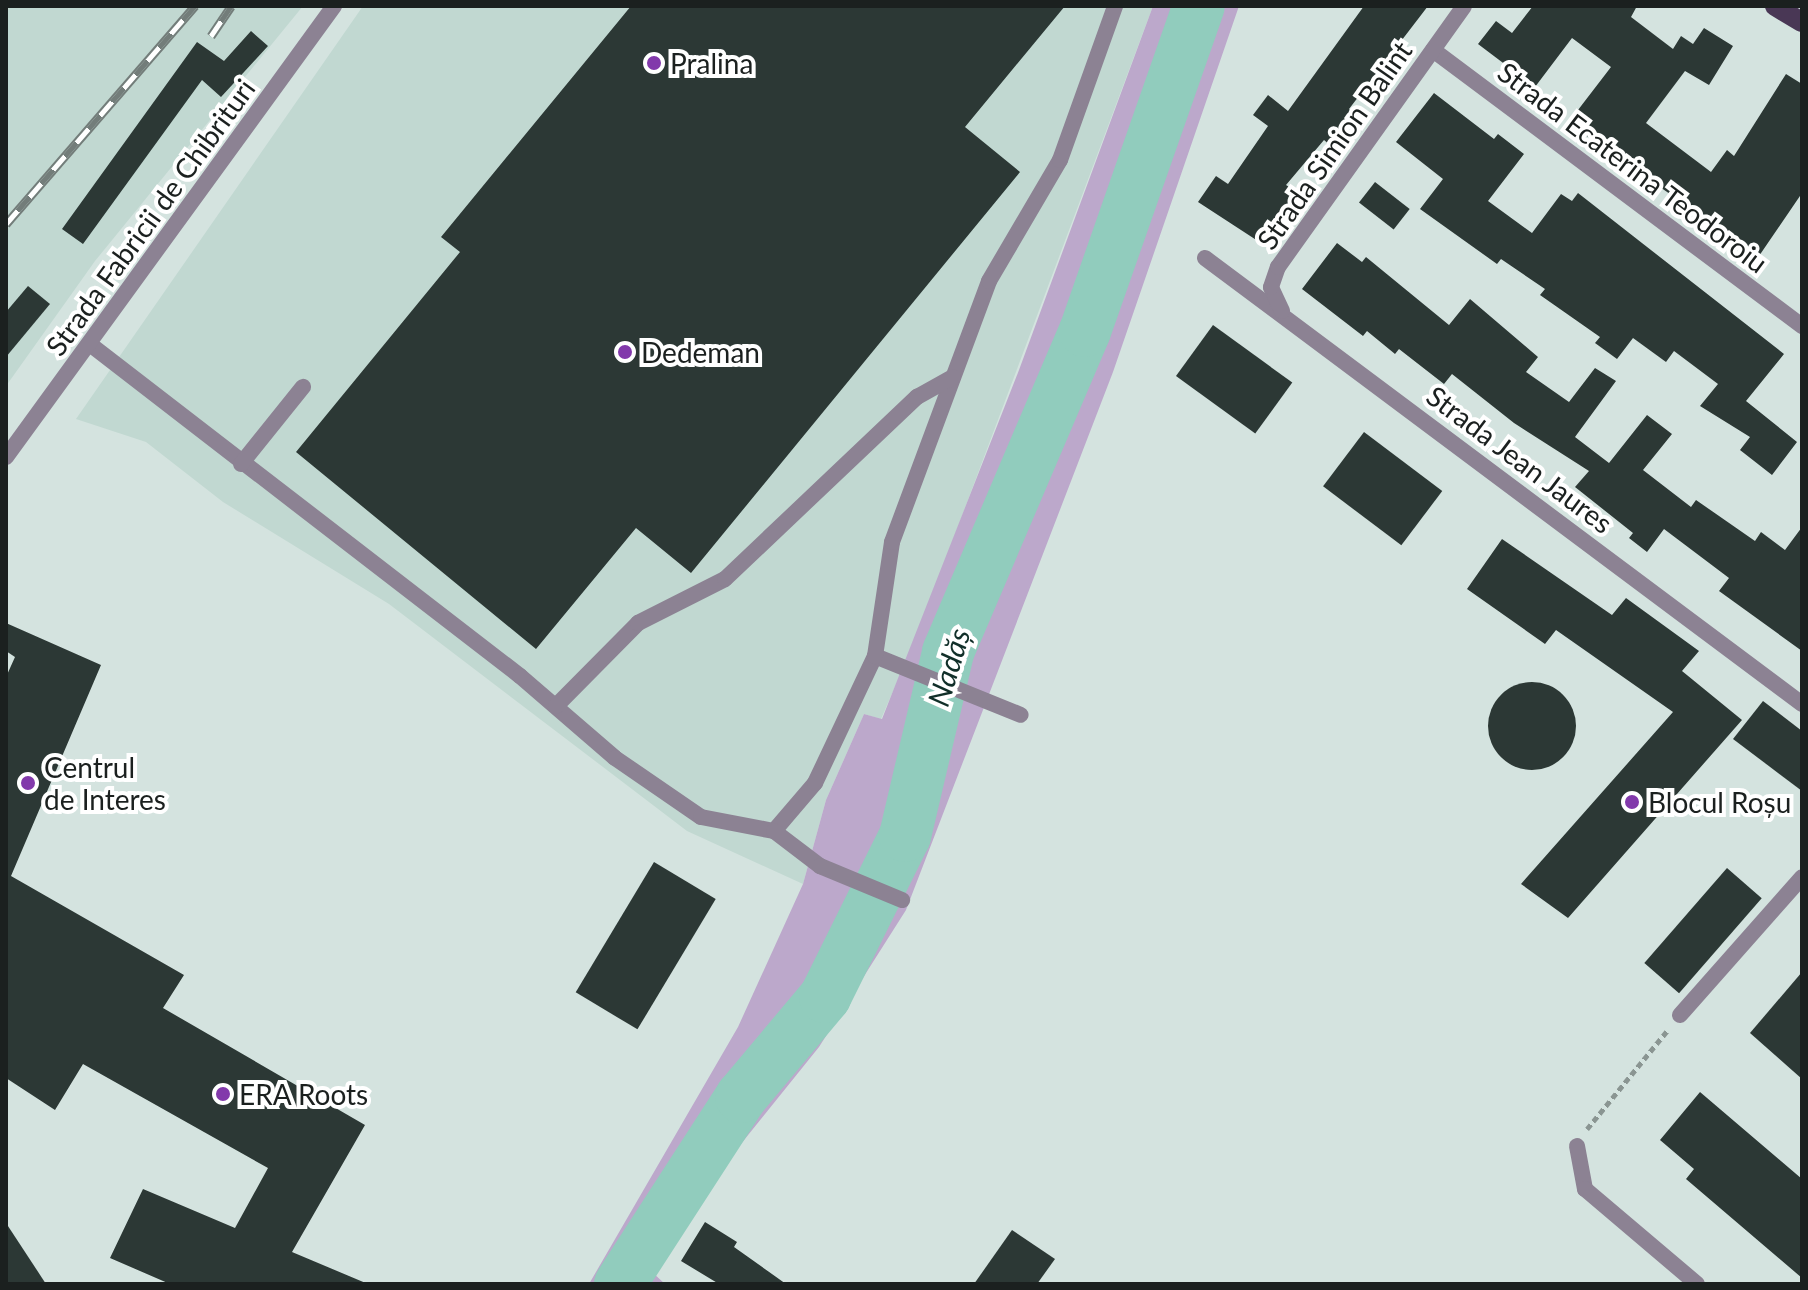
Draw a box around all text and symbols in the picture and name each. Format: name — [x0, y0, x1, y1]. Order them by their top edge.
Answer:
street label: Strada Simion Balint — [1250, 35, 1418, 255]
place label: Pralina — [670, 46, 753, 80]
marker: Pralina — [645, 54, 663, 72]
street label: Strada Ecaterina Teodoroiu — [1491, 54, 1775, 280]
street label: Strada Fabricii de Chibrituri — [38, 72, 262, 362]
place label: Dedeman — [641, 335, 760, 369]
marker: Dedeman — [616, 343, 634, 361]
street label: Strada Jean Jaures — [1420, 378, 1620, 540]
water label: Nadăș — [919, 624, 977, 710]
place label: Centrul de Interes — [44, 750, 166, 816]
marker: Centrul de Interes — [19, 774, 37, 792]
place label: Blocul Roșu — [1648, 785, 1791, 819]
marker: Blocul Roșu — [1623, 793, 1641, 811]
place label: ERA Roots — [239, 1077, 369, 1111]
marker: ERA Roots — [214, 1085, 232, 1103]

